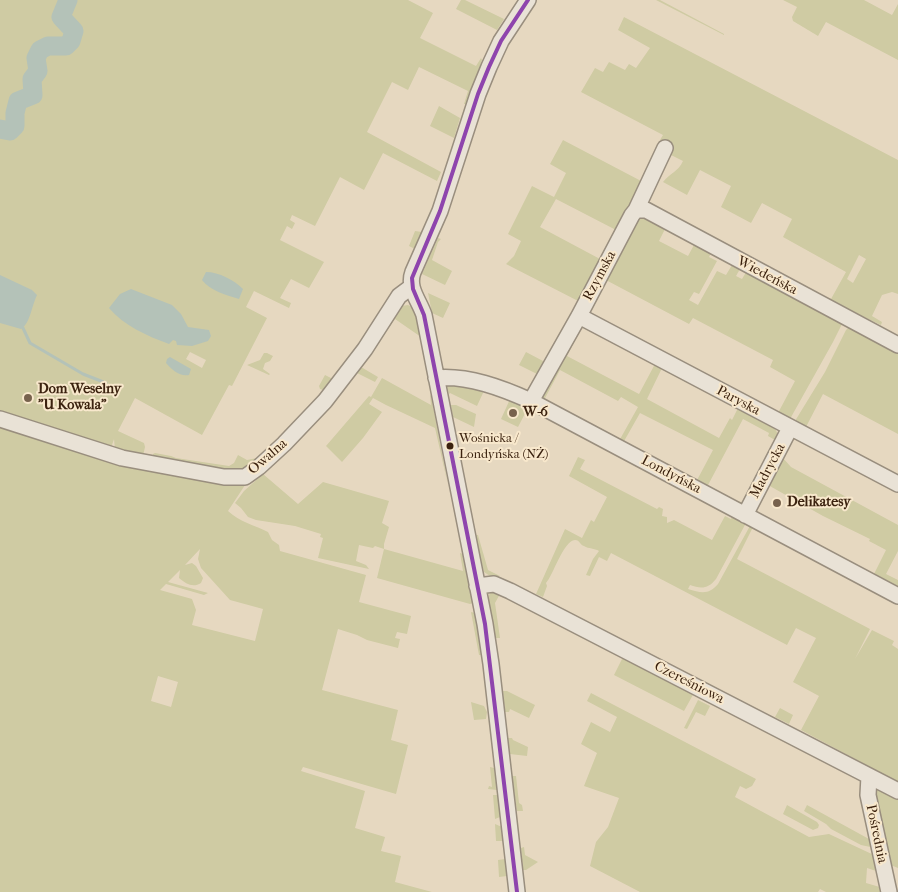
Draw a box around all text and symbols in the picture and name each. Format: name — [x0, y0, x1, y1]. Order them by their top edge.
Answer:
street label: Rzymska — [580, 248, 620, 304]
street label: Wiedeńska — [734, 253, 800, 299]
place label: Dom Weselny "U Kowala" — [38, 382, 121, 414]
street label: Paryska — [713, 383, 763, 419]
marker: Dom Weselny "U Kowala" — [22, 392, 34, 404]
place label: W-6 — [523, 405, 548, 421]
marker: W-6 — [507, 407, 519, 419]
place label: Wośnicka / Londyńska (NŻ) — [459, 431, 548, 462]
street label: Owalna — [245, 435, 291, 479]
marker: Wośnicka / Londyńska (NŻ) — [445, 441, 455, 451]
street label: Madrycka — [747, 441, 789, 501]
street label: Londyńska — [638, 452, 704, 498]
place label: Delikatesy — [787, 495, 851, 511]
marker: Delikatesy — [771, 497, 783, 509]
street label: Czereśniowa — [651, 658, 727, 708]
street label: Pośrednia — [862, 803, 890, 865]

